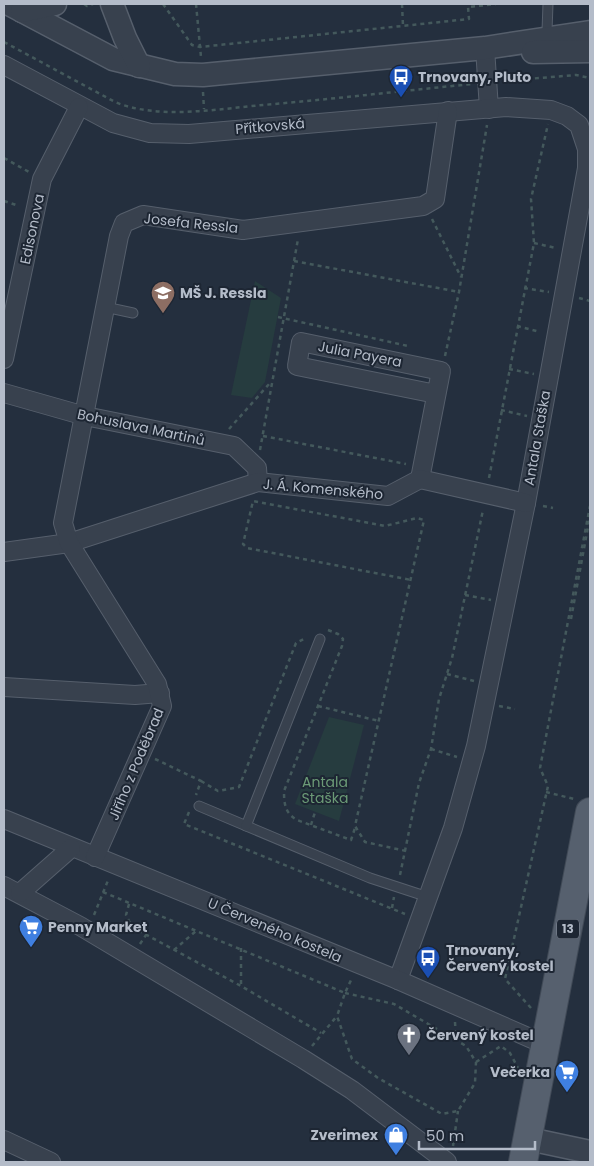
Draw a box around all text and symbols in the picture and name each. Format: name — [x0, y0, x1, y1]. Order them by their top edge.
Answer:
bus stop icon: Trnovany, Pluto — [388, 64, 414, 98]
place label: Trnovany, Pluto — [418, 67, 531, 87]
street label: Přítkovská — [234, 113, 306, 139]
street label: Edisonova — [15, 192, 49, 266]
street label: Josefa Ressla — [143, 208, 239, 238]
school or university icon: MŠ J. Ressla — [150, 280, 176, 314]
place label: MŠ J. Ressla — [180, 283, 266, 303]
street label: Julia Payera — [316, 336, 404, 372]
street label: Antala Staška — [519, 389, 555, 487]
street label: Bohuslava Martinů — [75, 404, 207, 450]
street label: J. Á. Komenského — [262, 474, 384, 504]
street label: Jiřího z Poděbrad — [103, 705, 169, 823]
park label: Antala Staška — [302, 772, 348, 808]
street label: U Červeného kostela — [205, 893, 345, 967]
supermarket icon: Penny Market — [18, 914, 44, 948]
place label: Penny Market — [48, 917, 148, 937]
road number: 13 — [557, 920, 579, 939]
place label: Trnovany, Červený kostel — [446, 940, 554, 976]
bus stop icon: Trnovany, Červený kostel — [415, 945, 441, 979]
church icon: Červený kostel — [396, 1022, 422, 1056]
place label: Červený kostel — [426, 1025, 534, 1045]
supermarket icon: Večerka — [554, 1059, 580, 1093]
place label: Večerka — [490, 1062, 550, 1082]
scale bar — [419, 1118, 535, 1150]
shop icon: Zverimex — [383, 1122, 409, 1156]
place label: Zverimex — [310, 1125, 379, 1145]
text: 50 m — [426, 1125, 464, 1146]

